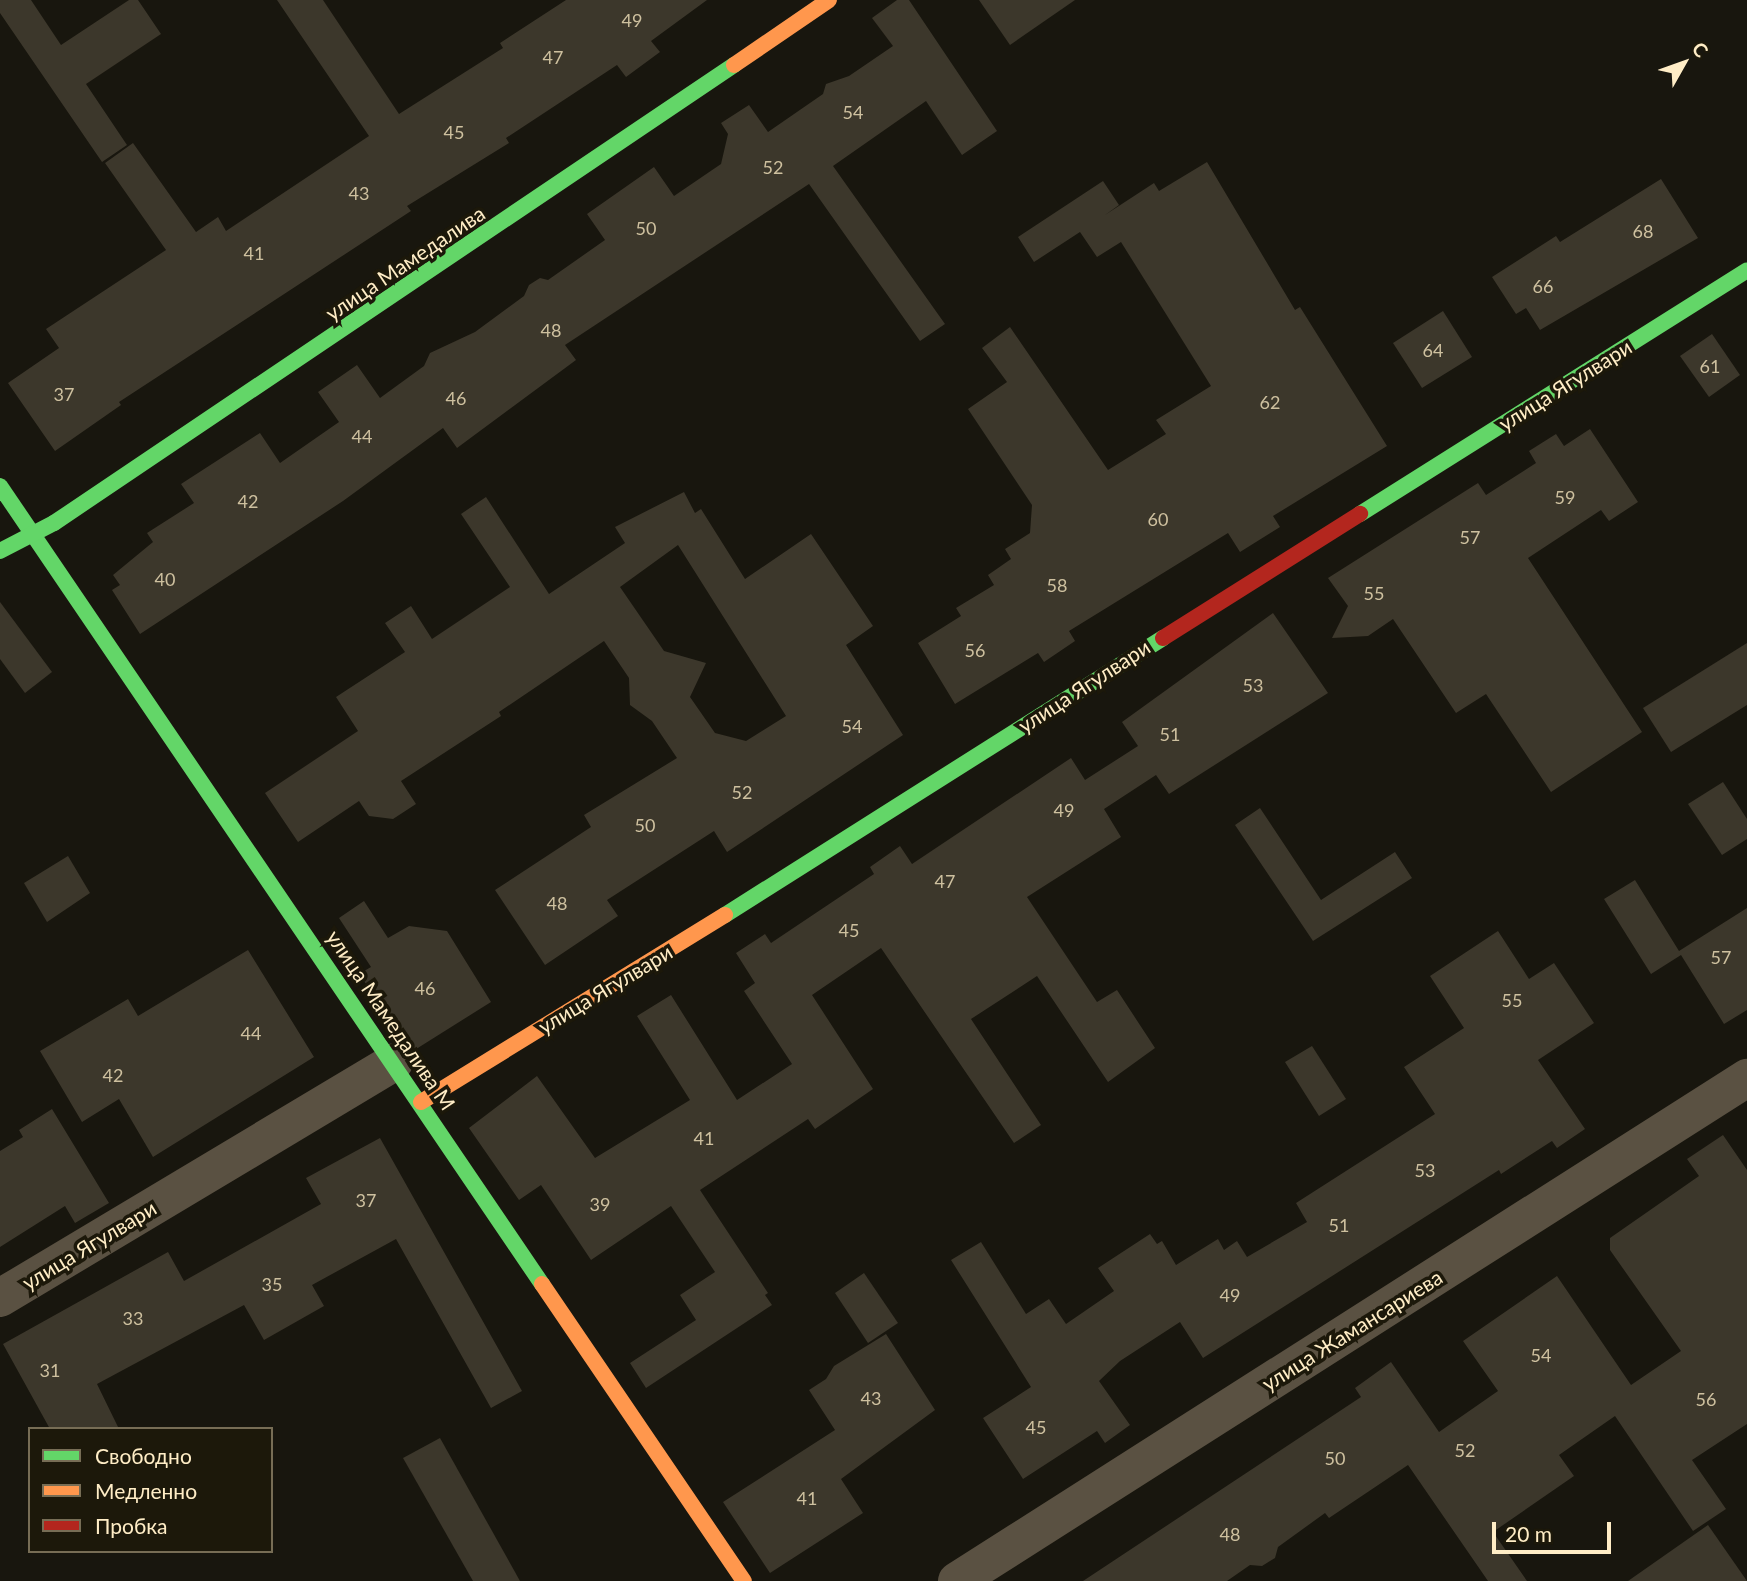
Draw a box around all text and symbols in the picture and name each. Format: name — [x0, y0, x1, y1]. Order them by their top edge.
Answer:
house number: 49 — [622, 9, 642, 31]
north arrow — [1649, 28, 1719, 98]
text: С — [1688, 37, 1713, 61]
house number: 47 — [543, 46, 563, 68]
house number: 54 — [843, 101, 863, 123]
house number: 45 — [444, 121, 464, 143]
house number: 52 — [763, 156, 783, 178]
house number: 43 — [349, 182, 369, 204]
street label: улица Мамедалива — [321, 200, 489, 326]
house number: 50 — [636, 217, 656, 239]
house number: 68 — [1633, 220, 1653, 242]
house number: 41 — [244, 242, 264, 264]
house number: 66 — [1533, 275, 1553, 297]
house number: 48 — [541, 319, 561, 341]
street label: улица Ягулвари — [1494, 334, 1636, 436]
house number: 64 — [1423, 339, 1443, 361]
house number: 61 — [1700, 355, 1720, 377]
house number: 37 — [54, 383, 74, 405]
house number: 46 — [446, 387, 466, 409]
house number: 62 — [1260, 391, 1280, 413]
house number: 44 — [352, 425, 372, 447]
house number: 59 — [1555, 486, 1575, 508]
house number: 42 — [238, 490, 258, 512]
house number: 60 — [1148, 508, 1168, 530]
house number: 57 — [1460, 526, 1480, 548]
house number: 40 — [155, 568, 175, 590]
house number: 58 — [1047, 574, 1067, 596]
house number: 55 — [1364, 582, 1384, 604]
street label: улица Ягулвари — [1013, 634, 1155, 738]
house number: 56 — [965, 639, 985, 661]
house number: 53 — [1243, 674, 1263, 696]
house number: 54 — [842, 715, 862, 737]
house number: 51 — [1160, 723, 1180, 745]
house number: 52 — [732, 781, 752, 803]
house number: 49 — [1054, 799, 1074, 821]
house number: 50 — [635, 814, 655, 836]
house number: 47 — [935, 870, 955, 892]
house number: 48 — [547, 892, 567, 914]
house number: 45 — [839, 919, 859, 941]
street label: улица Мамедалива М — [321, 925, 461, 1115]
street label: улица Ягулвари — [533, 939, 677, 1039]
house number: 57 — [1711, 946, 1731, 968]
house number: 46 — [415, 977, 435, 999]
house number: 55 — [1502, 989, 1522, 1011]
house number: 44 — [241, 1022, 261, 1044]
house number: 42 — [103, 1064, 123, 1086]
house number: 41 — [694, 1127, 714, 1149]
house number: 53 — [1415, 1159, 1435, 1181]
house number: 37 — [356, 1189, 376, 1211]
house number: 39 — [590, 1193, 610, 1215]
street label: улица Ягулвари — [17, 1195, 161, 1295]
house number: 51 — [1329, 1214, 1349, 1236]
street label: улица Жамансариева — [1257, 1264, 1447, 1396]
house number: 35 — [262, 1273, 282, 1295]
house number: 49 — [1220, 1284, 1240, 1306]
house number: 33 — [123, 1307, 143, 1329]
house number: 54 — [1531, 1344, 1551, 1366]
house number: 31 — [40, 1359, 60, 1381]
house number: 43 — [861, 1387, 881, 1409]
house number: 56 — [1696, 1388, 1716, 1410]
house number: 45 — [1026, 1416, 1046, 1438]
legend — [28, 1427, 273, 1553]
house number: 52 — [1455, 1439, 1475, 1461]
text: Свободно — [95, 1443, 192, 1468]
house number: 50 — [1325, 1447, 1345, 1469]
text: Медленно — [95, 1478, 197, 1503]
house number: 41 — [797, 1487, 817, 1509]
scale bar — [1495, 1508, 1614, 1552]
text: Пробка — [95, 1513, 168, 1538]
text: 20 m — [1505, 1521, 1552, 1546]
house number: 48 — [1220, 1523, 1240, 1545]

